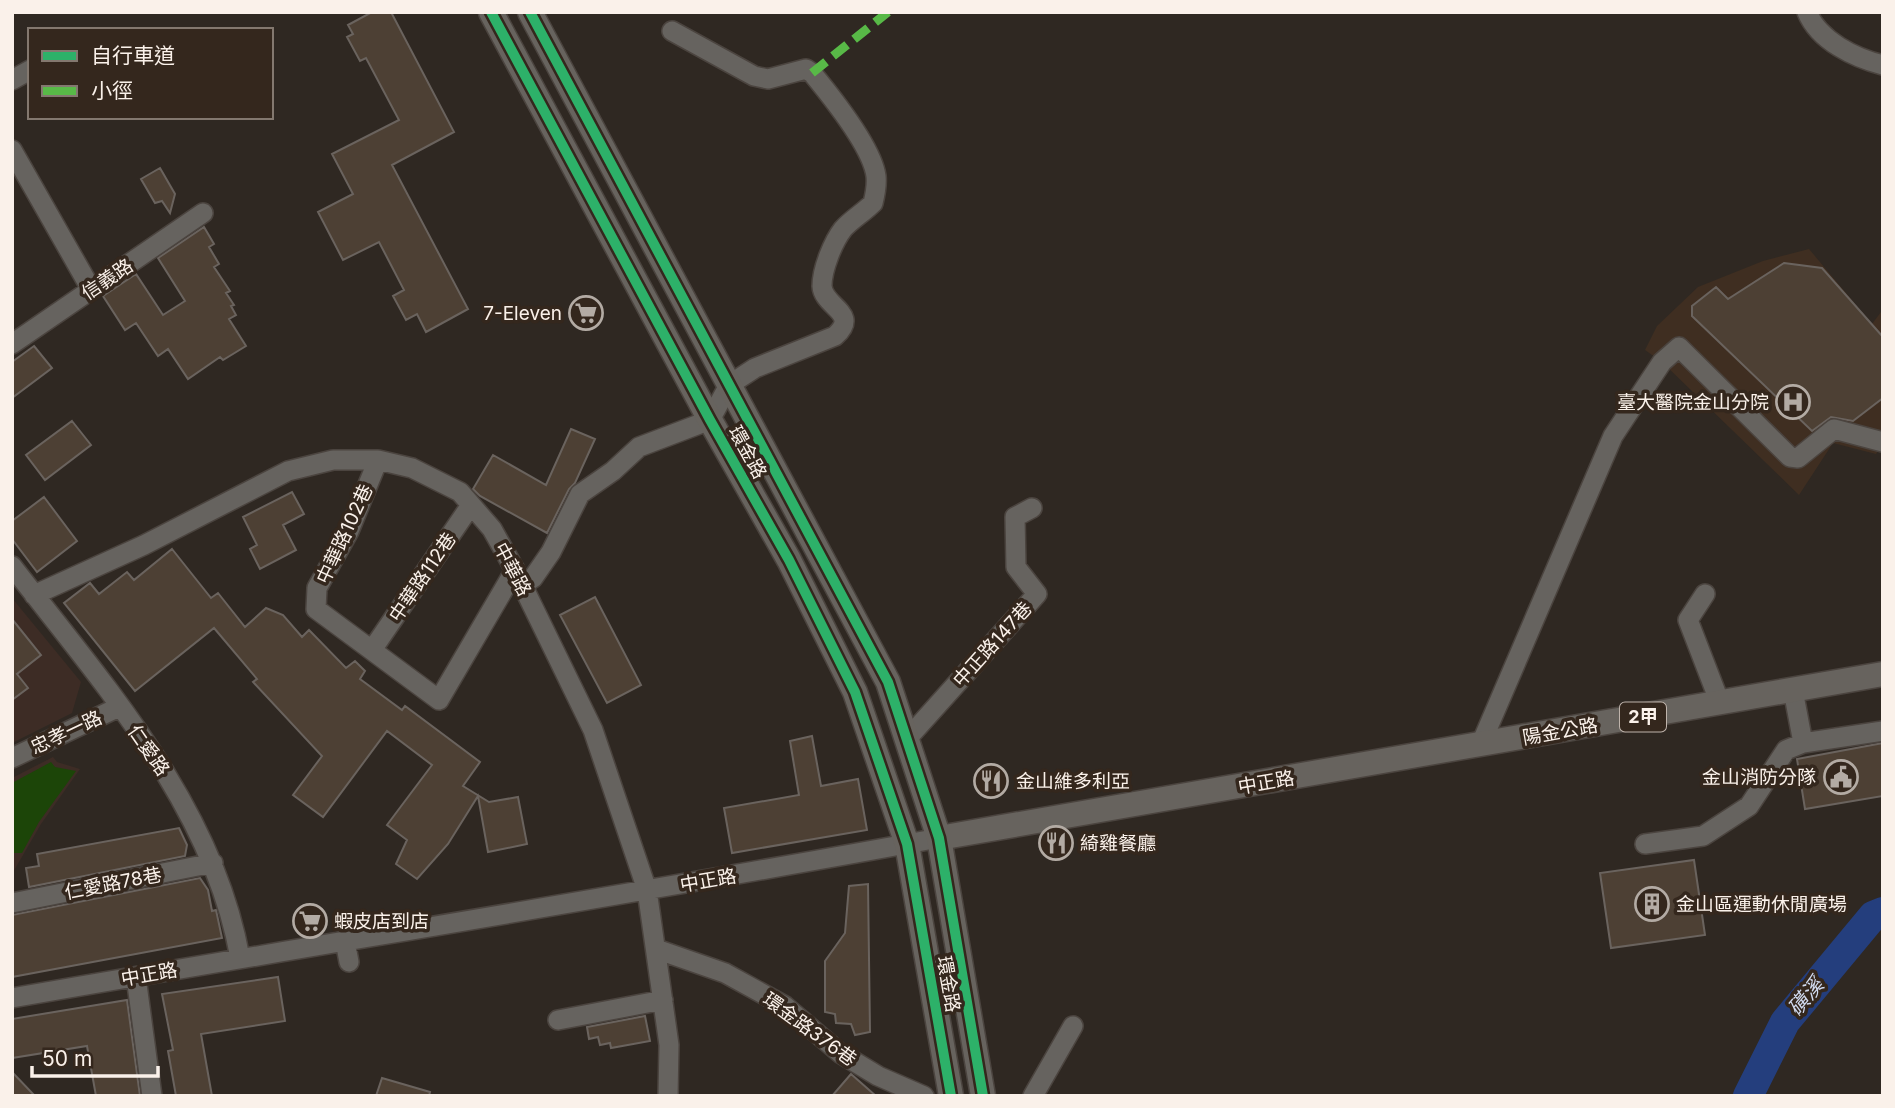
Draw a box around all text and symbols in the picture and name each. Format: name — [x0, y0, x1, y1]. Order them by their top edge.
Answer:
legend — [28, 28, 273, 119]
text: 自行車道 — [91, 43, 175, 68]
text: 小徑 — [91, 78, 133, 103]
street label: 信義路 — [77, 254, 137, 305]
supermarket icon: 7-Eleven — [567, 294, 605, 332]
place label: 7-Eleven — [483, 302, 562, 325]
hospital icon: 臺大醫院金山分院 — [1774, 383, 1812, 421]
place label: 臺大醫院金山分院 — [1617, 391, 1769, 414]
street label: 環金路 — [724, 422, 771, 483]
street label: 中華路102巷 — [311, 481, 378, 588]
street label: 中華路112巷 — [384, 528, 461, 626]
street label: 中華路 — [489, 539, 536, 600]
street label: 中正路147巷 — [948, 597, 1037, 692]
road number: 2甲 — [1620, 702, 1666, 732]
street label: 忠孝一路 — [27, 706, 106, 759]
street label: 陽金公路 — [1521, 714, 1600, 749]
street label: 仁愛路 — [123, 720, 174, 780]
public building icon: 金山消防分隊 — [1822, 758, 1860, 796]
restaurant icon: 金山維多利亞 — [972, 762, 1010, 800]
street label: 中正路 — [1236, 766, 1296, 799]
place label: 金山消防分隊 — [1702, 766, 1816, 789]
place label: 金山維多利亞 — [1016, 770, 1130, 793]
restaurant icon: 綺雞餐廳 — [1037, 824, 1075, 862]
place label: 綺雞餐廳 — [1080, 832, 1156, 855]
street label: 仁愛路78巷 — [63, 863, 164, 904]
street label: 中正路 — [678, 864, 738, 897]
building icon: 金山區運動休閒廣場 — [1633, 885, 1671, 923]
place label: 金山區運動休閒廣場 — [1676, 893, 1847, 916]
supermarket icon: 蝦皮店到店 — [291, 902, 329, 940]
place label: 蝦皮店到店 — [334, 910, 429, 933]
street label: 環金路 — [932, 954, 965, 1014]
street label: 中正路 — [119, 958, 179, 991]
water label: 磺溪 — [1783, 970, 1831, 1021]
street label: 環金路376巷 — [758, 988, 861, 1071]
scale bar — [32, 1034, 158, 1078]
text: 50 m — [42, 1046, 92, 1071]

